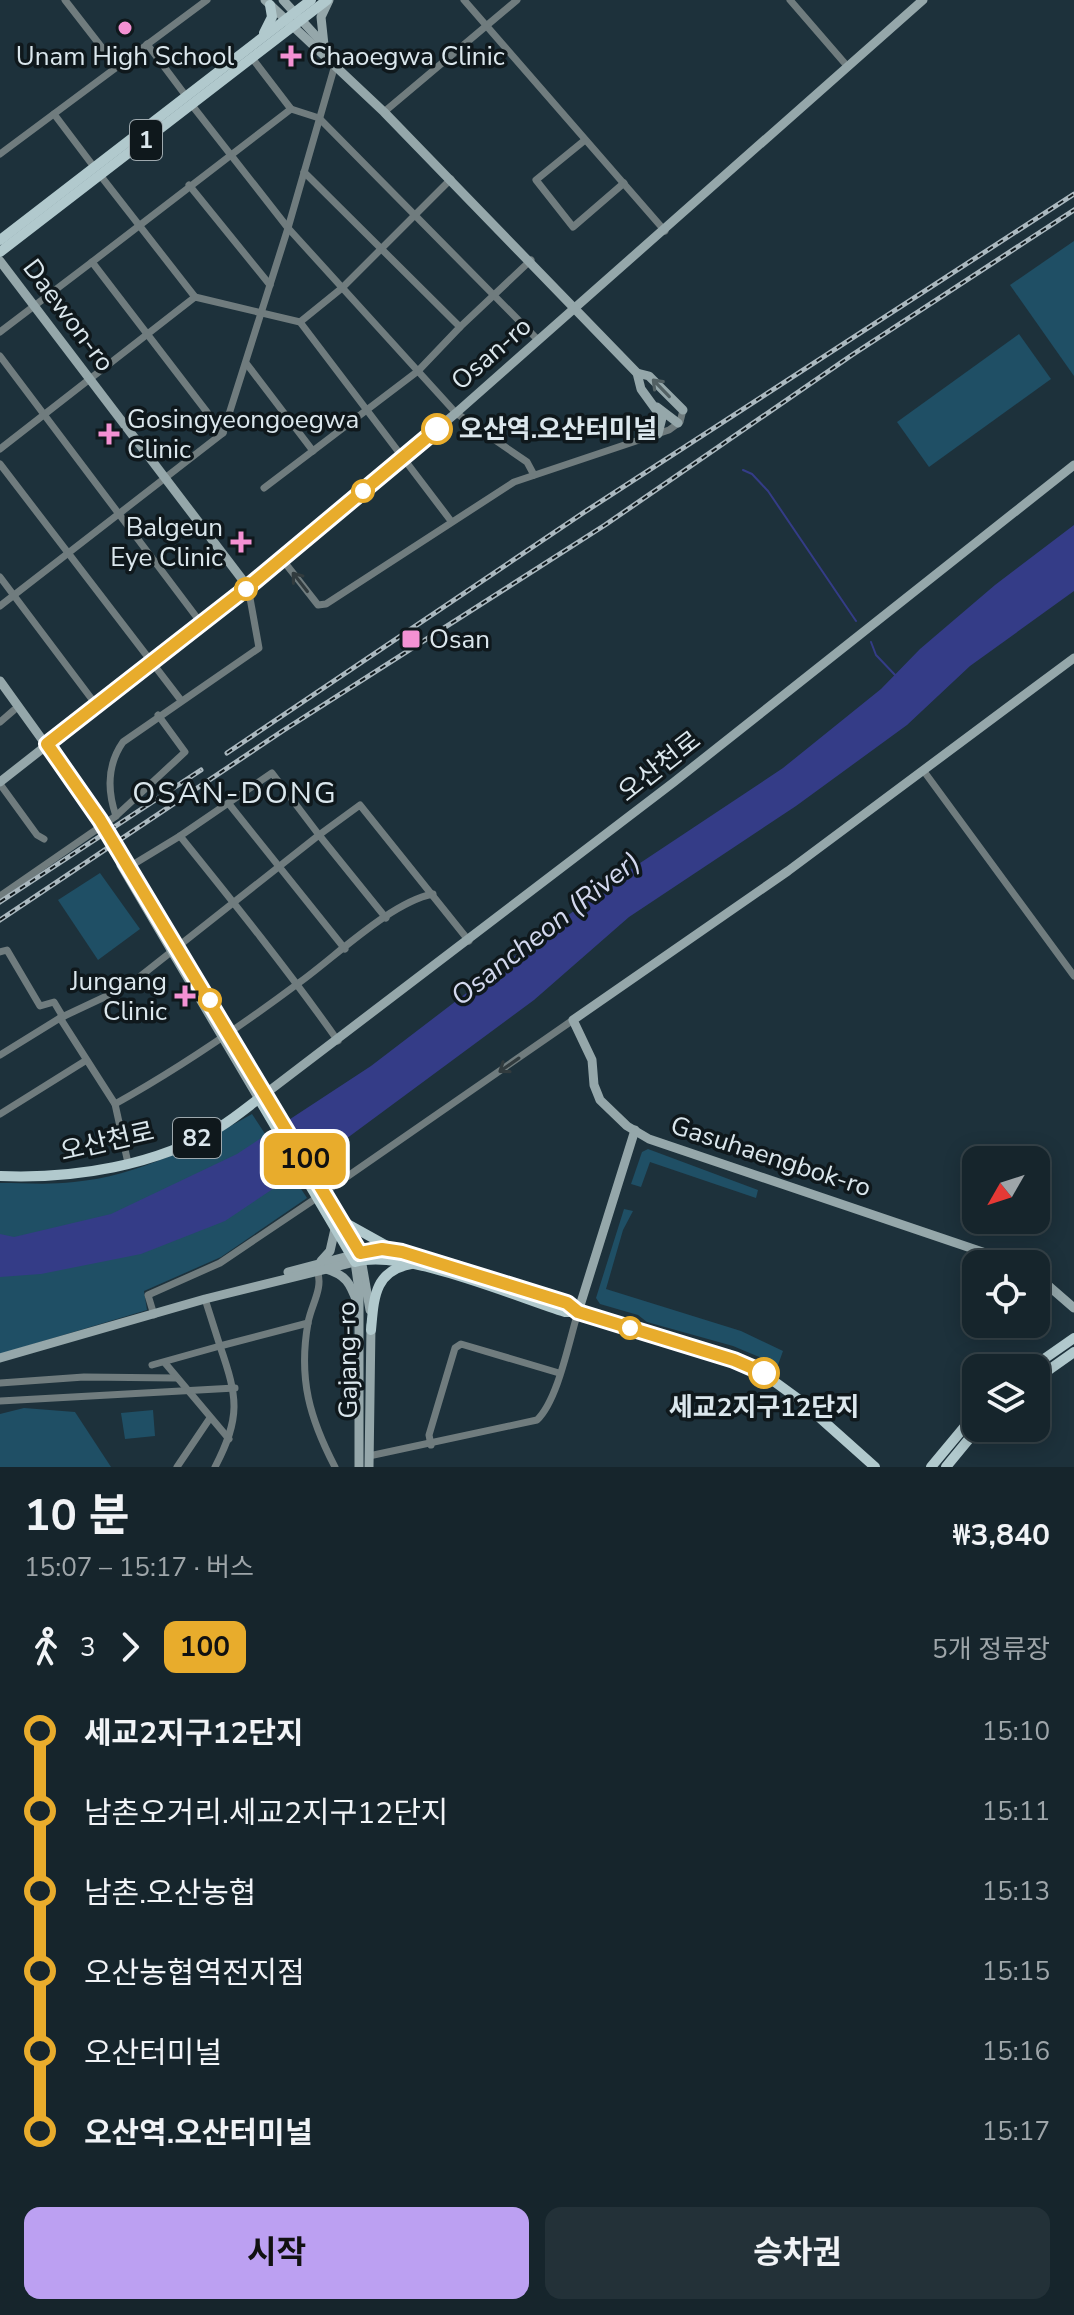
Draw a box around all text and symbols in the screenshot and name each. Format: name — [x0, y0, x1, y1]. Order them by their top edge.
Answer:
marker: Unam High School — [116, 19, 134, 37]
place label: Unam High School — [16, 39, 234, 74]
place label: Chaoegwa Clinic — [309, 39, 505, 74]
marker: Chaoegwa Clinic — [280, 45, 302, 67]
road number: 1 — [130, 120, 162, 160]
street label: Daewon-ro — [15, 252, 122, 379]
street label: Osan-ro — [444, 309, 539, 398]
one-way arrow — [652, 379, 671, 398]
place label: Gosingyeongoegwa Clinic — [127, 402, 359, 467]
place label: 오산역.오산터미널 — [459, 412, 657, 447]
marker: 오산역.오산터미널 — [422, 414, 452, 444]
marker: Gosingyeongoegwa Clinic — [98, 423, 120, 445]
unlabelled marker — [352, 480, 374, 502]
place label: Balgeun Eye Clinic — [110, 510, 223, 575]
marker: Balgeun Eye Clinic — [230, 531, 252, 553]
one-way arrow — [291, 572, 308, 593]
unlabelled marker — [235, 578, 257, 600]
place label: Osan — [429, 622, 490, 657]
marker: Osan — [400, 628, 422, 650]
street label: 오산천로 — [611, 723, 708, 810]
district label: OSAN-DONG — [132, 773, 338, 814]
water label: Osancheon (River) — [443, 843, 648, 1015]
place label: Jungang Clinic — [69, 964, 167, 1029]
marker: Jungang Clinic — [174, 985, 196, 1007]
unlabelled marker — [199, 989, 221, 1011]
one-way arrow — [498, 1057, 520, 1073]
street label: Gasuhaengbok-ro — [666, 1108, 875, 1205]
street label: 오산천로 — [57, 1114, 158, 1169]
road number: 82 — [173, 1118, 221, 1158]
line badge: 100 — [259, 1133, 351, 1185]
text: 100 — [280, 1140, 330, 1178]
north arrow — [962, 1146, 1050, 1234]
map controls — [962, 1146, 1050, 1442]
button: locate — [962, 1250, 1050, 1338]
street label: Gajang-ro — [329, 1301, 366, 1419]
unlabelled marker — [619, 1317, 641, 1339]
button: layers — [962, 1354, 1050, 1442]
marker: 세교2지구12단지 — [749, 1358, 779, 1388]
place label: 세교2지구12단지 — [669, 1390, 859, 1425]
text: 10 분 — [24, 1486, 129, 1546]
text: ₩3,840 — [953, 1515, 1050, 1556]
text: 15:07 – 15:17 · 버스 — [24, 1550, 254, 1585]
icon: walk — [24, 1625, 68, 1669]
icon: forward — [108, 1625, 152, 1669]
text: 100 — [180, 1628, 230, 1666]
text: 3 — [80, 1630, 96, 1665]
text: 5개 정류장 — [932, 1632, 1050, 1667]
text: 세교2지구12단지 — [84, 1713, 304, 1754]
text: 15:10 — [982, 1714, 1050, 1749]
text: 남촌오거리.세교2지구12단지 — [84, 1793, 448, 1834]
text: 15:11 — [982, 1794, 1050, 1829]
text: 남촌.오산농협 — [84, 1873, 256, 1914]
text: 15:13 — [982, 1874, 1050, 1909]
text: 오산농협역전지점 — [84, 1953, 305, 1994]
text: 15:15 — [982, 1954, 1050, 1989]
text: 오산터미널 — [84, 2033, 222, 2074]
text: 15:16 — [982, 2034, 1050, 2069]
text: 오산역.오산터미널 — [84, 2113, 312, 2154]
text: 15:17 — [982, 2114, 1050, 2149]
button: 시작 — [24, 2207, 529, 2299]
button: 승차권 — [545, 2207, 1050, 2299]

